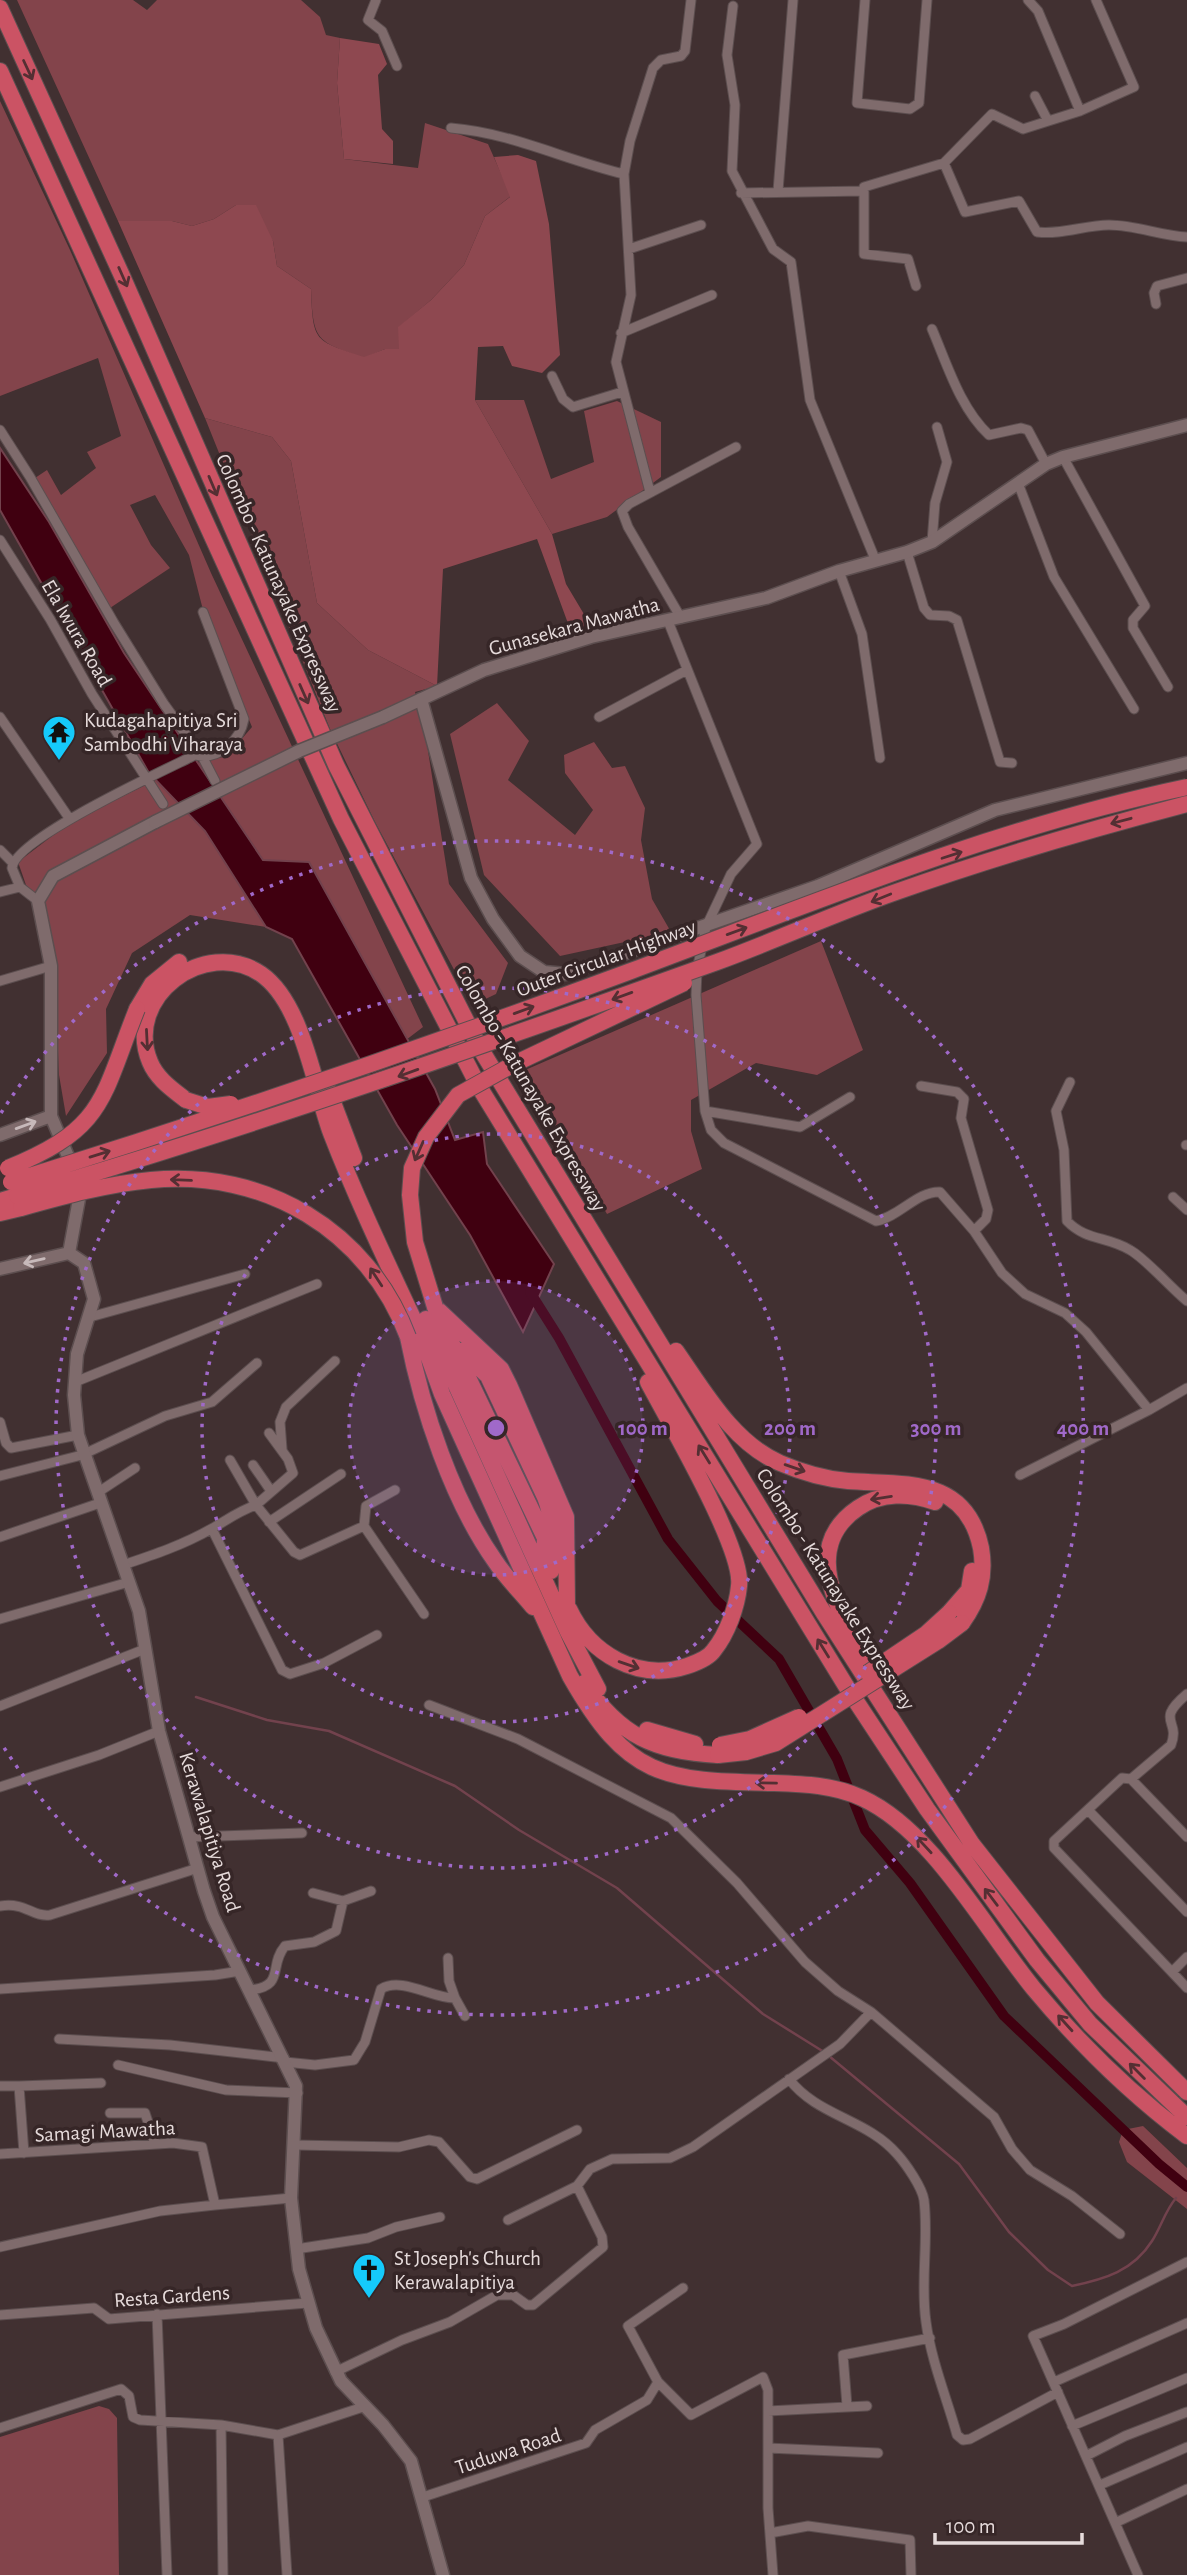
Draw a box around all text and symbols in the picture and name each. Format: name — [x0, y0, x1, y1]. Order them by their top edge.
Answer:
one-way arrow — [22, 59, 35, 80]
one-way arrow — [117, 266, 130, 287]
street label: Colombo - Katunayake Expressway — [212, 451, 345, 716]
one-way arrow — [207, 475, 220, 496]
street label: Ela Iwura Road — [38, 576, 116, 690]
street label: Gunasekara Mawatha — [487, 594, 662, 659]
one-way arrow — [298, 683, 311, 704]
place label: Kudagahapitiya Sri Sambodhi Viharaya — [84, 710, 243, 755]
temple icon: Kudagahapitiya Sri Sambodhi Viharaya — [40, 713, 78, 762]
one-way arrow — [1110, 815, 1133, 828]
one-way arrow — [940, 848, 962, 860]
one-way arrow — [871, 892, 892, 905]
street label: Outer Circular Highway — [514, 916, 699, 1001]
one-way arrow — [726, 924, 748, 937]
street label: Colombo - Katunayake Expressway — [451, 962, 610, 1215]
one-way arrow — [612, 990, 634, 1003]
one-way arrow — [512, 1003, 534, 1016]
one-way arrow — [141, 1028, 154, 1051]
one-way arrow — [398, 1068, 420, 1080]
one-way arrow — [14, 1118, 36, 1131]
one-way arrow — [412, 1140, 425, 1162]
one-way arrow — [88, 1147, 110, 1160]
one-way arrow — [170, 1174, 193, 1187]
one-way arrow — [24, 1255, 46, 1268]
one-way arrow — [368, 1268, 383, 1287]
centre of rings — [484, 1416, 508, 1440]
text: 100 m — [618, 1418, 668, 1439]
text: 200 m — [764, 1418, 816, 1439]
text: 300 m — [910, 1418, 962, 1439]
text: 400 m — [1057, 1418, 1109, 1439]
one-way arrow — [696, 1445, 711, 1464]
one-way arrow — [783, 1463, 805, 1475]
street label: Colombo - Katunayake Expressway — [752, 1465, 919, 1714]
one-way arrow — [870, 1492, 893, 1505]
one-way arrow — [815, 1638, 829, 1658]
one-way arrow — [618, 1660, 640, 1673]
street label: Kerawalapitiya Road — [175, 1750, 244, 1915]
one-way arrow — [755, 1776, 778, 1790]
one-way arrow — [916, 1837, 933, 1854]
one-way arrow — [983, 1888, 998, 1907]
one-way arrow — [1057, 2014, 1073, 2032]
one-way arrow — [1129, 2062, 1146, 2079]
street label: Samagi Mawatha — [34, 2117, 176, 2146]
place label: St Joseph's Church Kerawalapitiya — [394, 2248, 541, 2293]
church icon: St Joseph's Church Kerawalapitiya — [350, 2251, 388, 2300]
street label: Resta Gardens — [113, 2282, 231, 2311]
street label: Tuduwa Road — [453, 2425, 564, 2478]
scale bar — [935, 2502, 1082, 2546]
text: 100 m — [946, 2516, 996, 2537]

